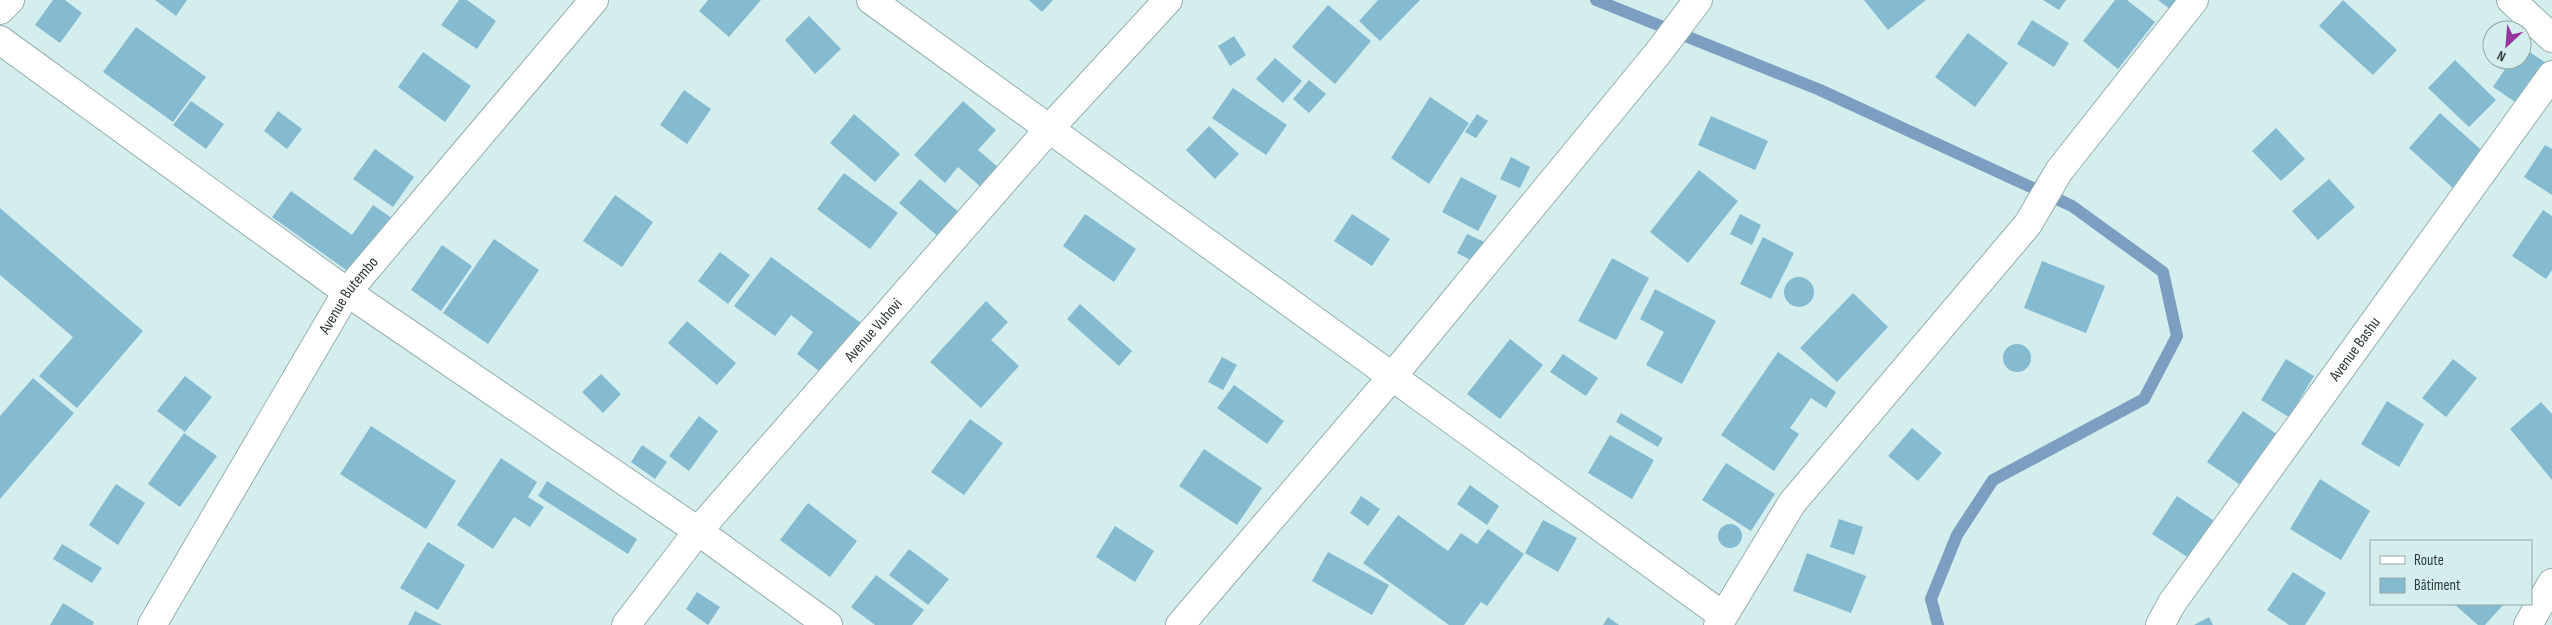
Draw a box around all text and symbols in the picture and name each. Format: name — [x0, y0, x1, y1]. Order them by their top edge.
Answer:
north arrow — [2482, 20, 2532, 70]
text: N — [2494, 47, 2509, 66]
street label: Avenue Butembo — [315, 253, 382, 338]
street label: Avenue Vuhovi — [840, 295, 906, 367]
street label: Avenue Bashu — [2325, 313, 2384, 386]
legend — [2370, 540, 2532, 605]
text: Route — [2414, 551, 2444, 570]
text: Bâtiment — [2414, 576, 2461, 595]

